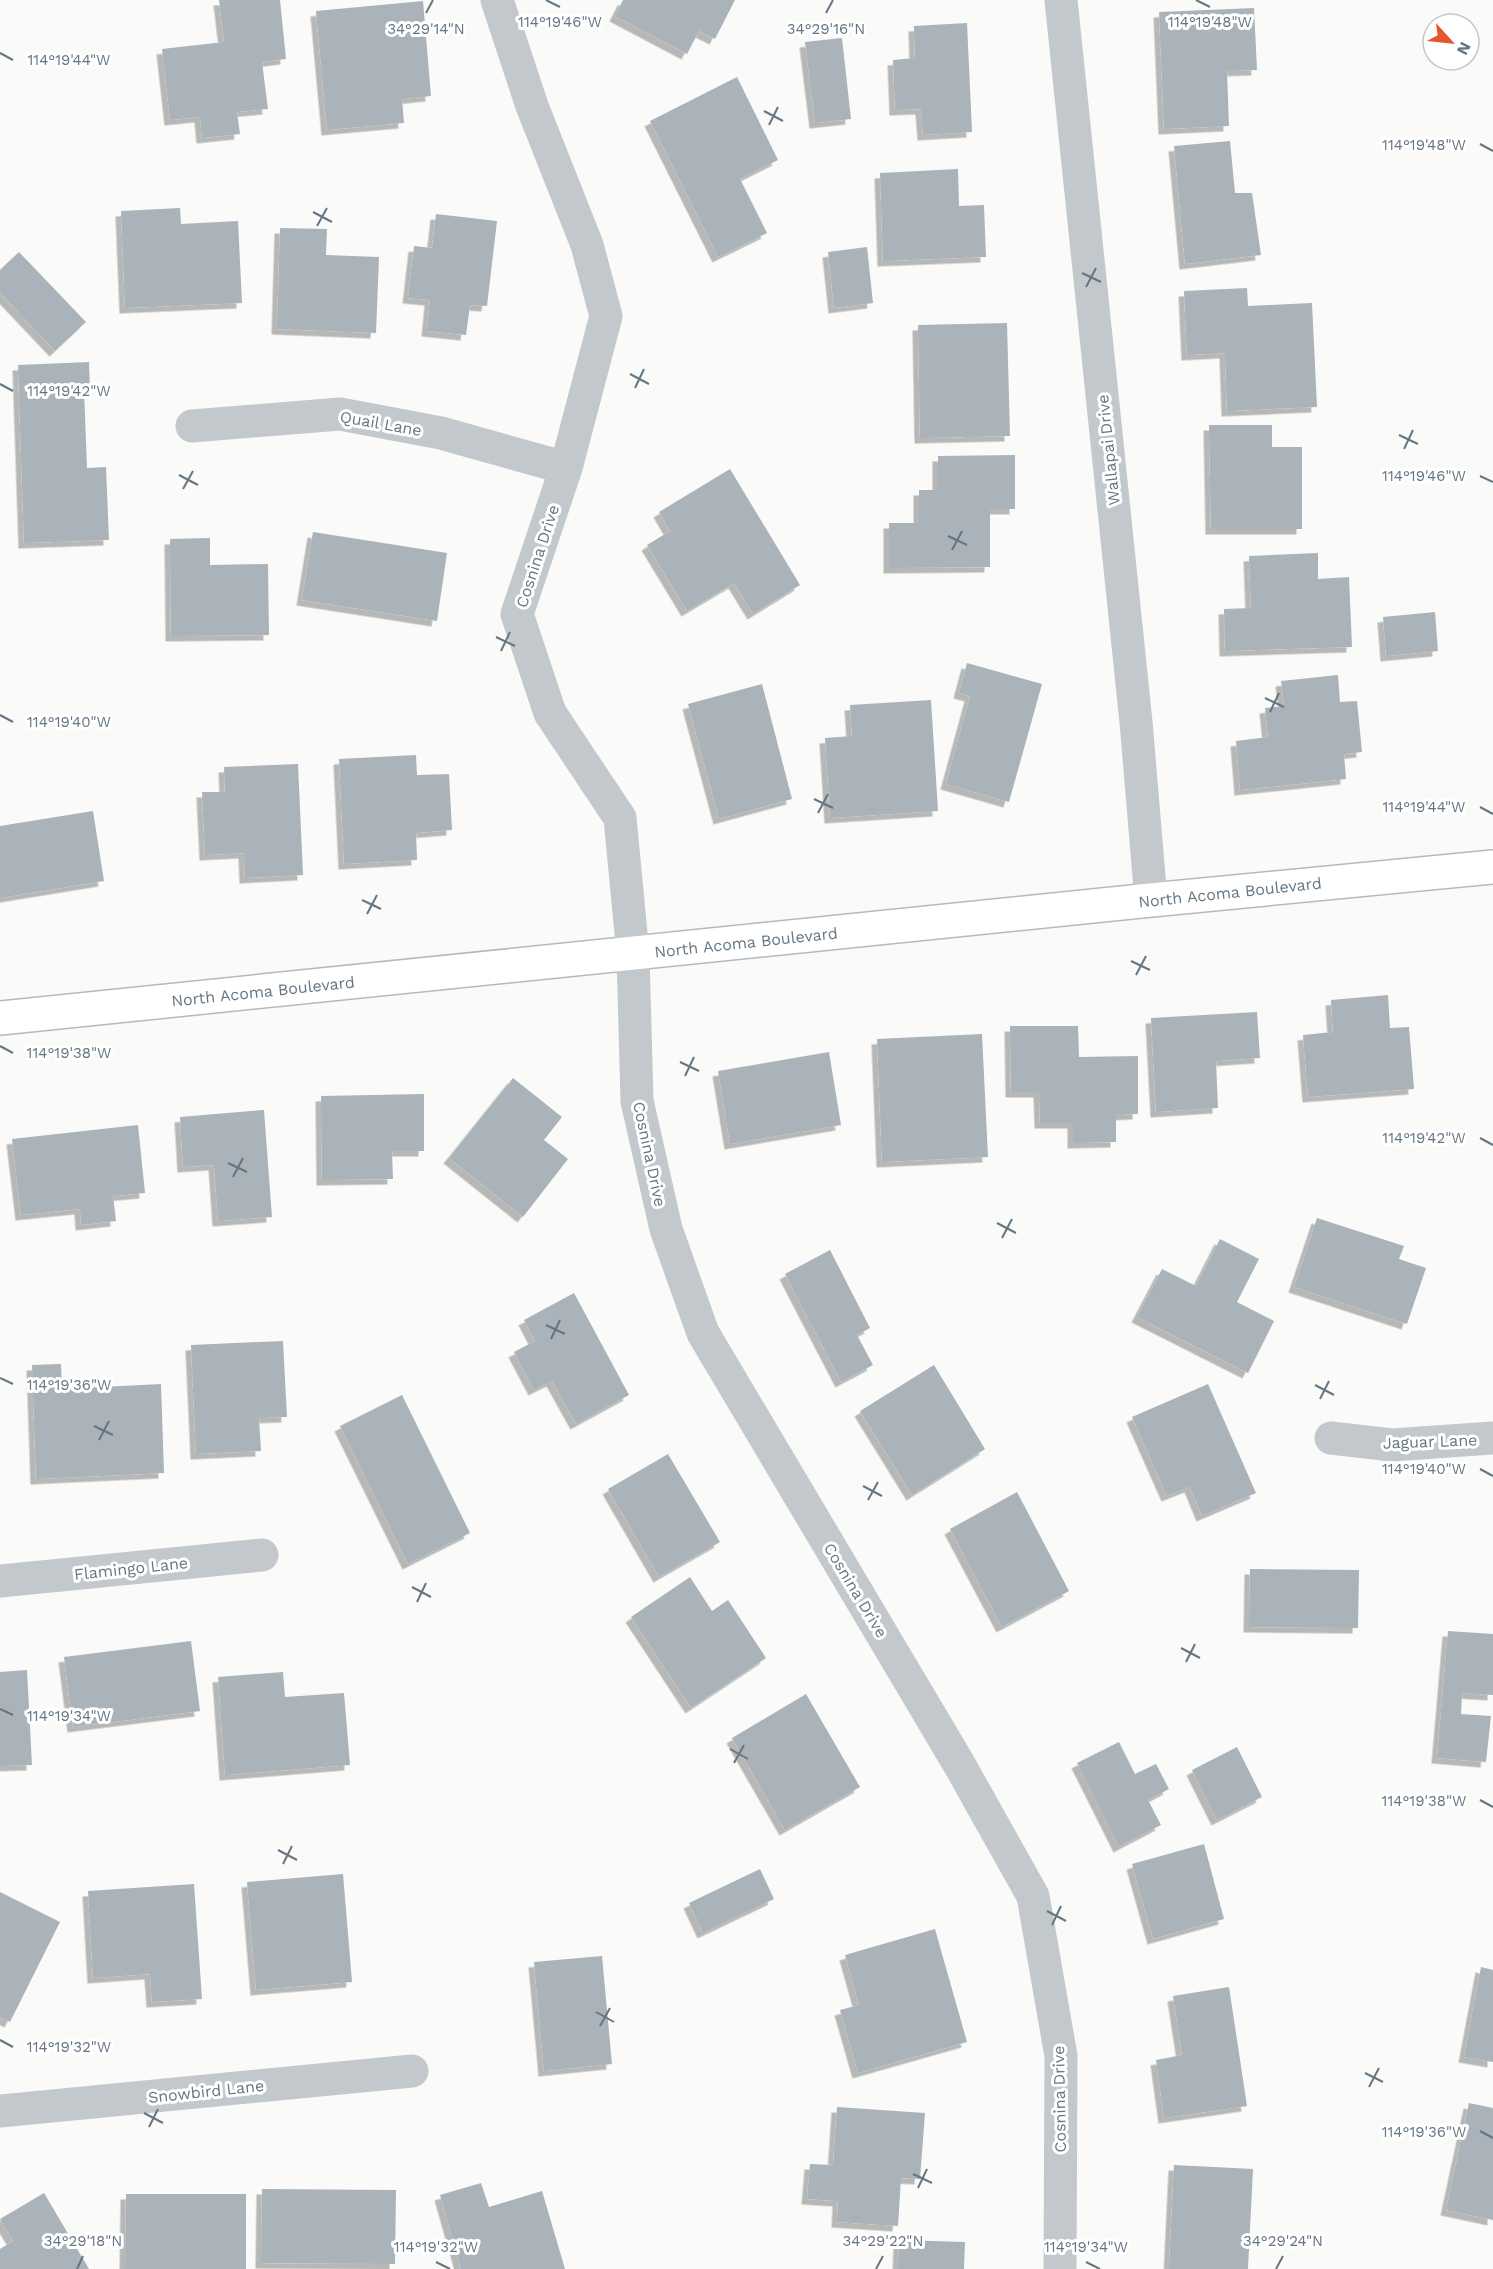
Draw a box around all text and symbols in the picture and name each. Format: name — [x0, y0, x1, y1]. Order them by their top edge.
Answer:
north arrow — [1421, 12, 1481, 72]
text: 114°19'46"W — [518, 13, 602, 31]
text: 114°19'48"W — [1168, 13, 1252, 31]
text: 34°29'14"N — [387, 20, 465, 38]
text: 34°29'16"N — [787, 20, 865, 38]
text: N — [1453, 39, 1475, 58]
text: 114°19'44"W — [27, 51, 111, 69]
text: 114°19'48"W — [1382, 136, 1466, 154]
text: 114°19'42"W — [27, 382, 111, 400]
street label: Wallapai Drive — [1093, 394, 1124, 506]
street label: Quail Lane — [339, 407, 423, 440]
text: 114°19'46"W — [1382, 467, 1466, 485]
street label: Cosnina Drive — [512, 502, 563, 610]
text: 114°19'40"W — [27, 713, 111, 731]
text: 114°19'44"W — [1382, 798, 1466, 816]
street label: North Acoma Boulevard — [1137, 873, 1323, 912]
street label: North Acoma Boulevard — [653, 923, 839, 962]
street label: North Acoma Boulevard — [170, 972, 356, 1011]
text: 114°19'38"W — [27, 1044, 111, 1062]
street label: Cosnina Drive — [629, 1100, 670, 1208]
text: 114°19'42"W — [1382, 1129, 1466, 1147]
text: 114°19'36"W — [27, 1376, 111, 1394]
street label: Jaguar Lane — [1382, 1430, 1478, 1453]
text: 114°19'40"W — [1382, 1460, 1466, 1478]
street label: Cosnina Drive — [820, 1539, 891, 1641]
street label: Flamingo Lane — [73, 1553, 189, 1584]
text: 114°19'34"W — [27, 1707, 111, 1725]
text: 114°19'38"W — [1382, 1792, 1466, 1810]
text: 114°19'32"W — [27, 2038, 111, 2056]
street label: Cosnina Drive — [1049, 2045, 1070, 2153]
street label: Snowbird Lane — [147, 2076, 265, 2107]
text: 114°19'36"W — [1382, 2123, 1466, 2141]
text: 34°29'18"N — [44, 2232, 122, 2250]
text: 34°29'22"N — [843, 2232, 923, 2250]
text: 34°29'24"N — [1243, 2232, 1323, 2250]
text: 114°19'32"W — [394, 2238, 478, 2256]
text: 114°19'34"W — [1044, 2238, 1128, 2256]

